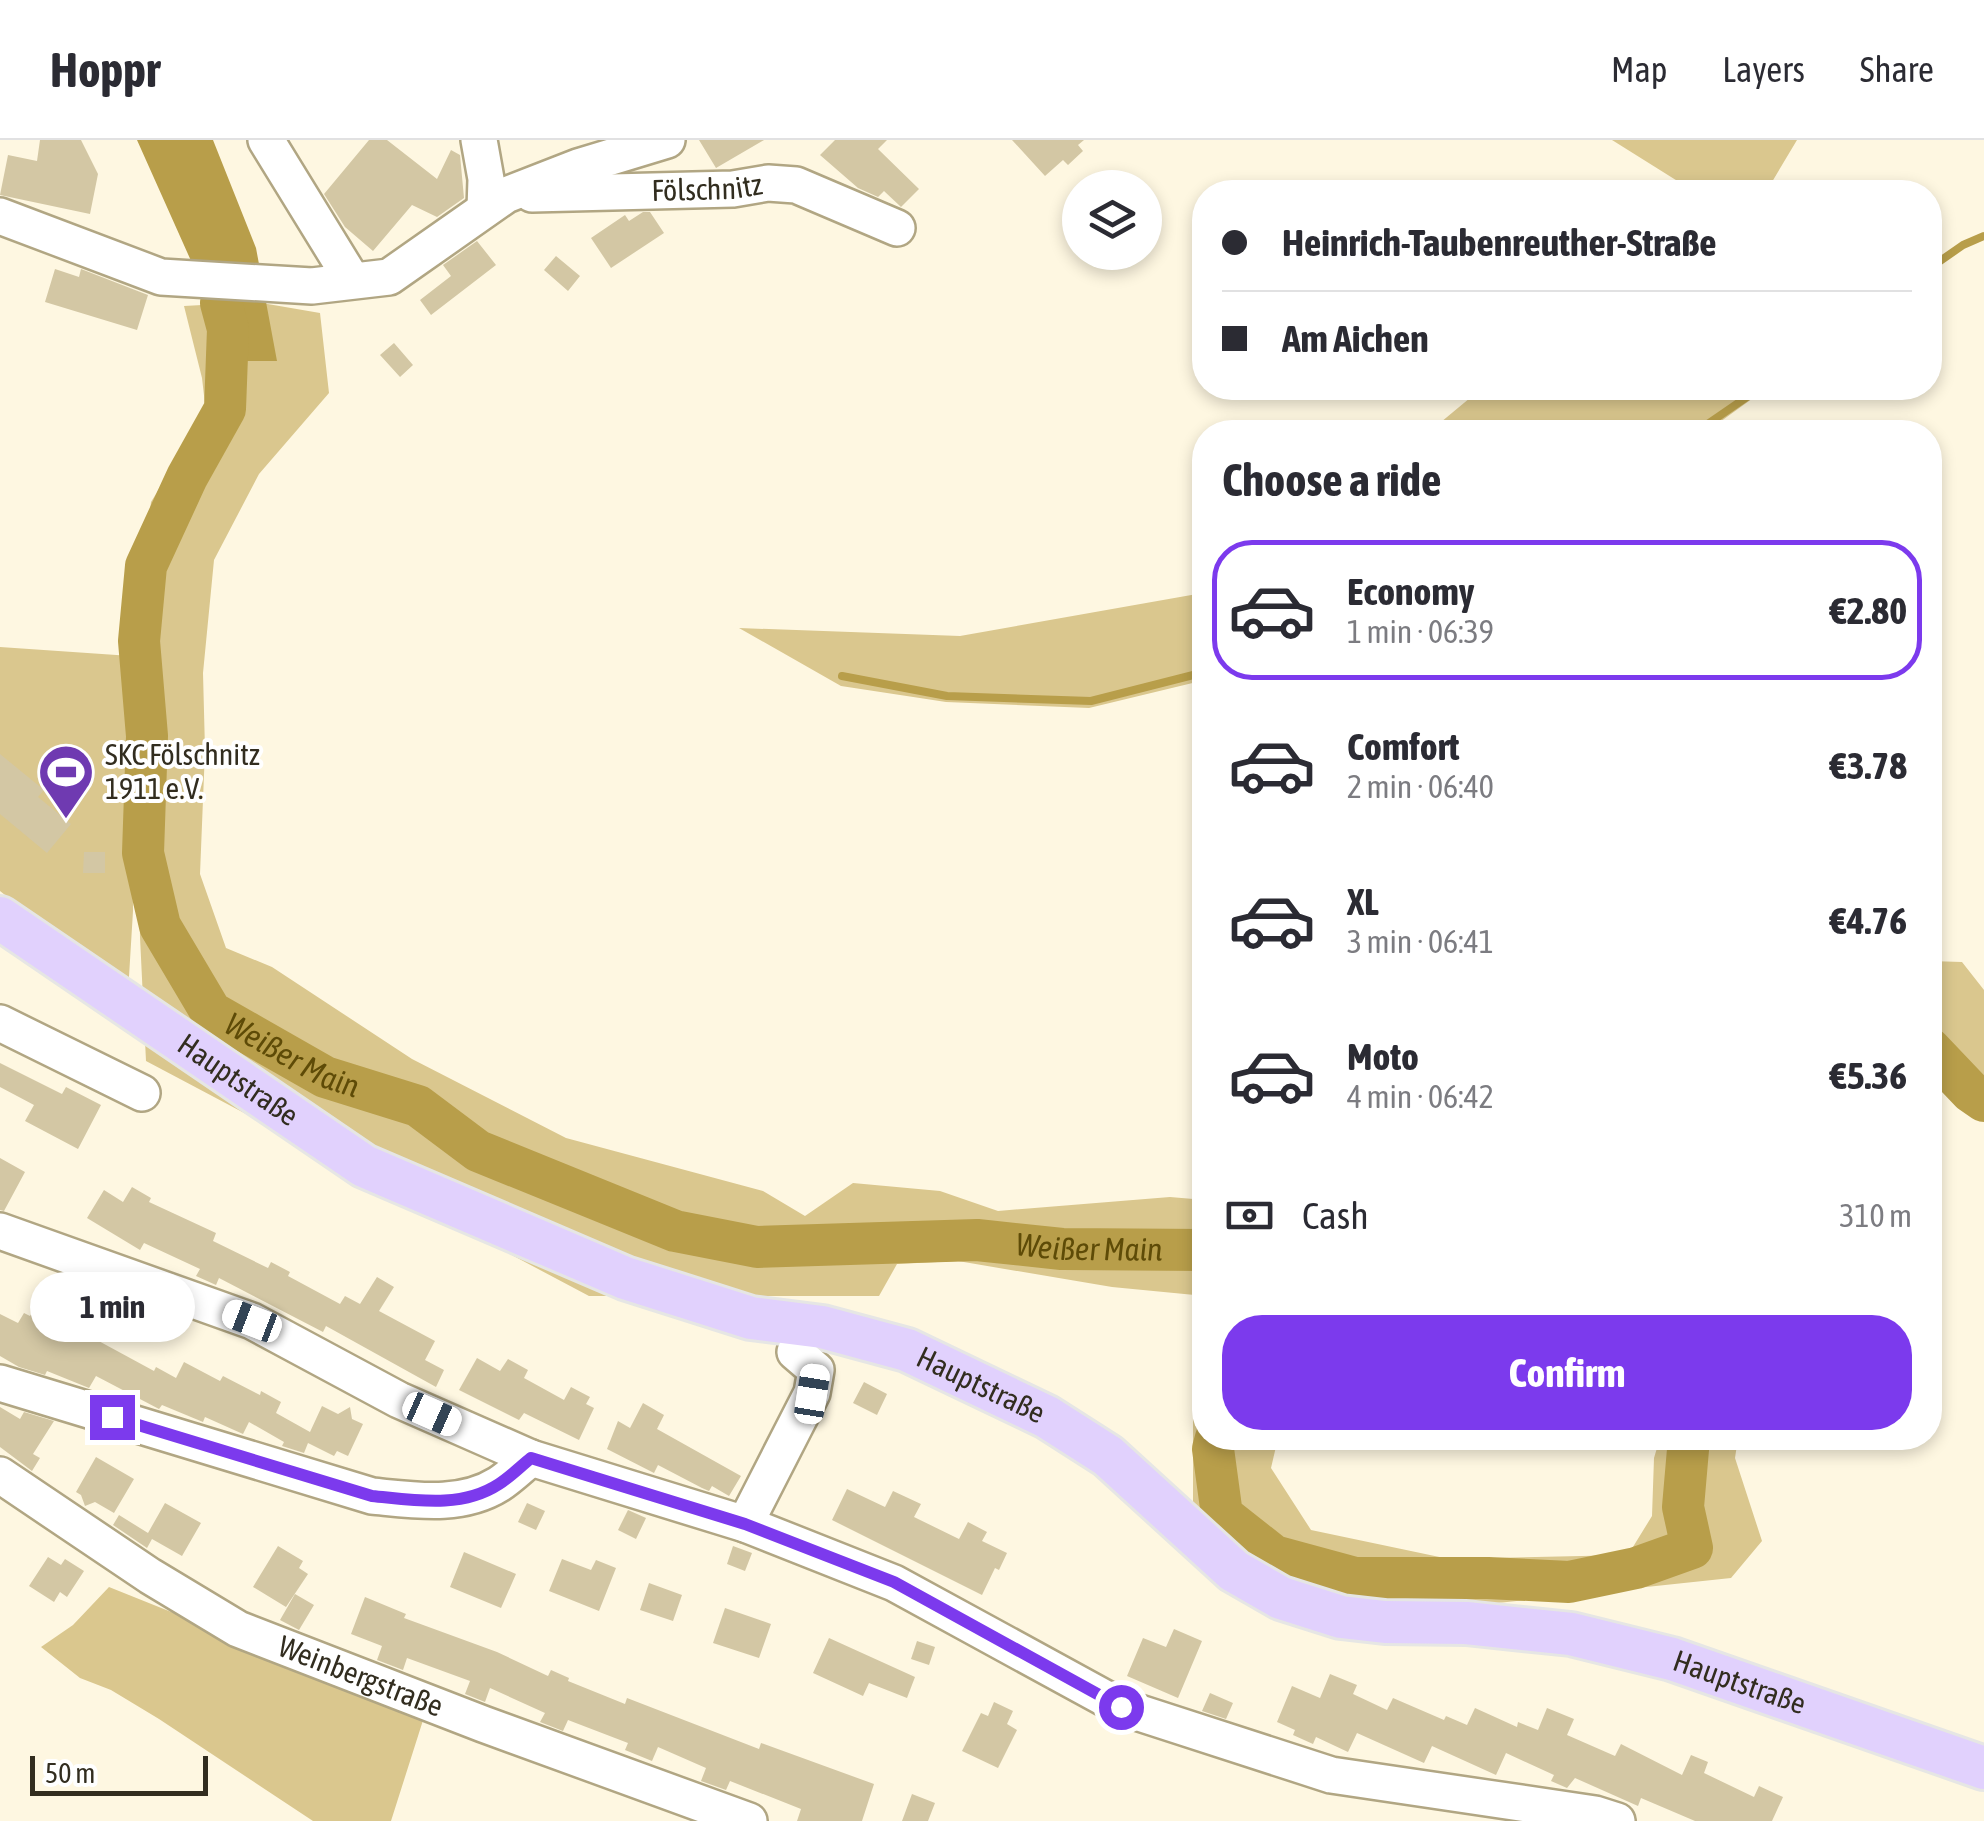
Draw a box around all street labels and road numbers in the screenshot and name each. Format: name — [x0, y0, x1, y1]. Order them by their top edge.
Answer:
street label: Fölschnitz — [651, 166, 765, 207]
street label: Hauptstraße — [172, 1026, 305, 1132]
street label: Hauptstraße — [912, 1339, 1051, 1429]
street label: Weinbergstraße — [274, 1628, 448, 1723]
street label: Hauptstraße — [1669, 1643, 1811, 1720]

